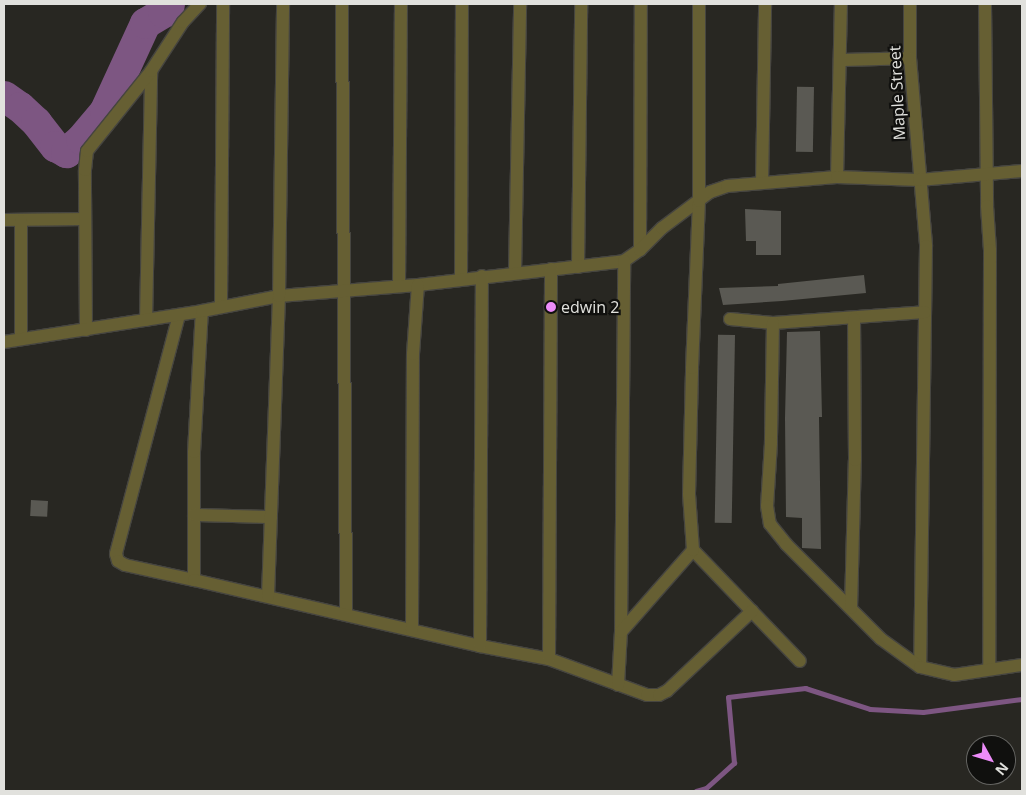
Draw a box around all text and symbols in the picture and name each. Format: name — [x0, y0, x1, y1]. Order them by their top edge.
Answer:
street label: Maple Street — [885, 45, 909, 141]
place label: edwin 2 — [561, 297, 619, 317]
marker: edwin 2 — [545, 301, 557, 313]
north arrow — [966, 735, 1016, 785]
text: N — [991, 759, 1013, 780]

